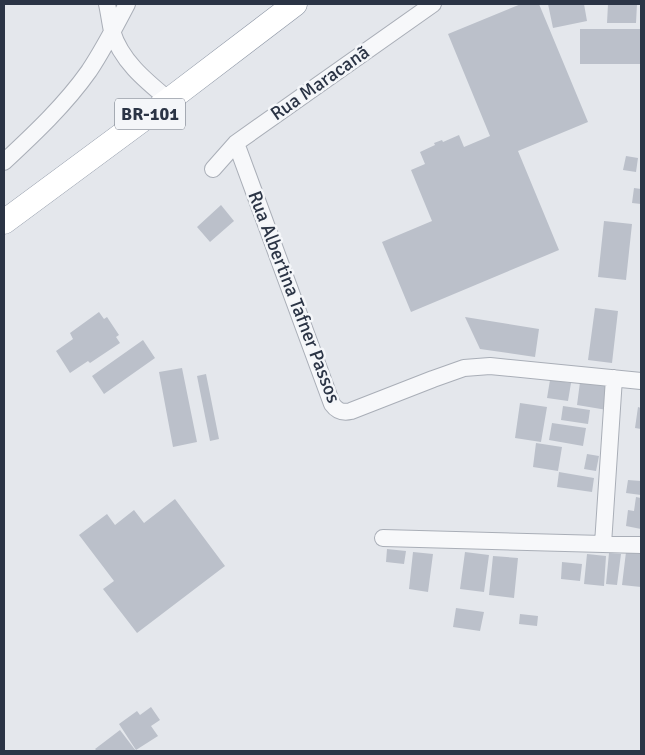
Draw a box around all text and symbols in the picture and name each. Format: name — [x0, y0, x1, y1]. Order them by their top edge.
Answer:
street label: Rua Maracanã — [266, 40, 374, 126]
road number: BR-101 — [115, 98, 185, 130]
street label: Rua Albertina Tafner Passos — [242, 188, 346, 406]

